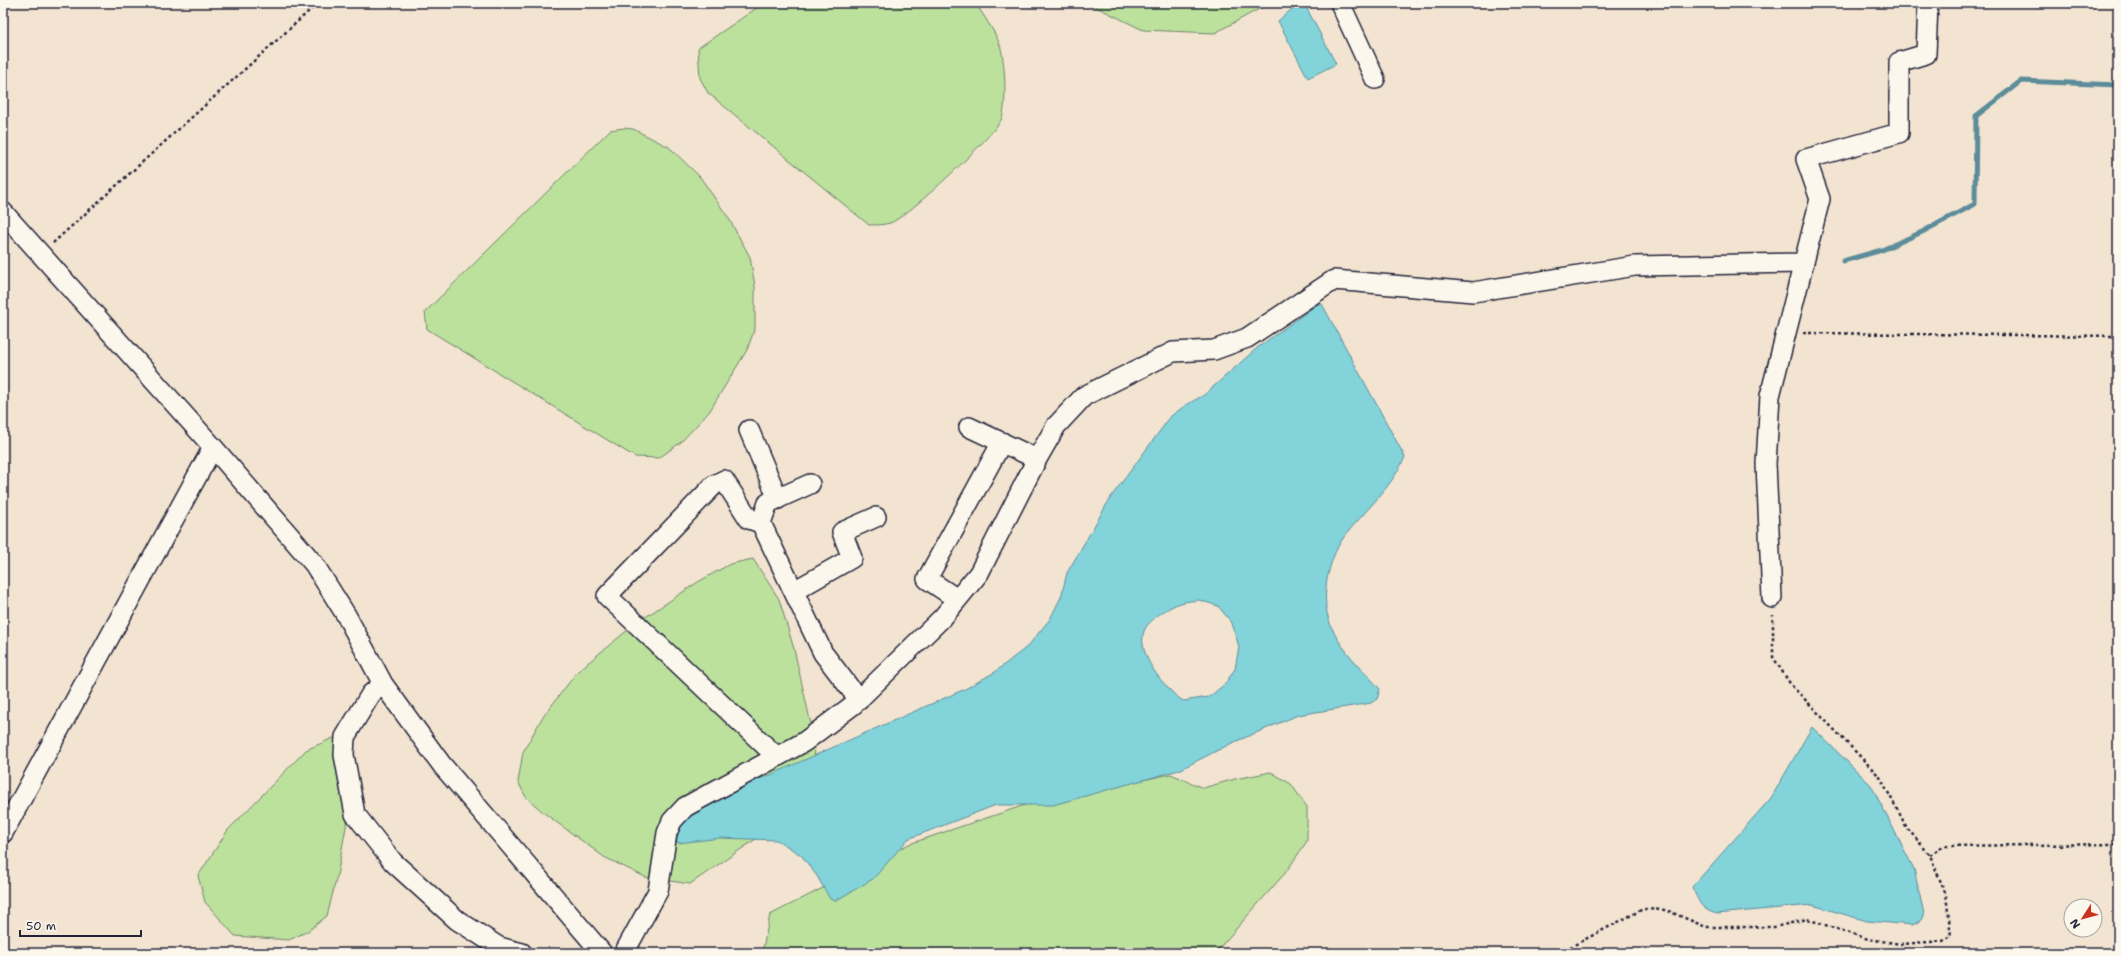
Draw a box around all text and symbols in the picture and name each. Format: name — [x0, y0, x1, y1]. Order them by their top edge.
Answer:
north arrow — [2063, 898, 2103, 938]
scale bar — [20, 912, 141, 938]
text: N — [2067, 915, 2084, 932]
text: 50 m — [26, 918, 56, 934]

